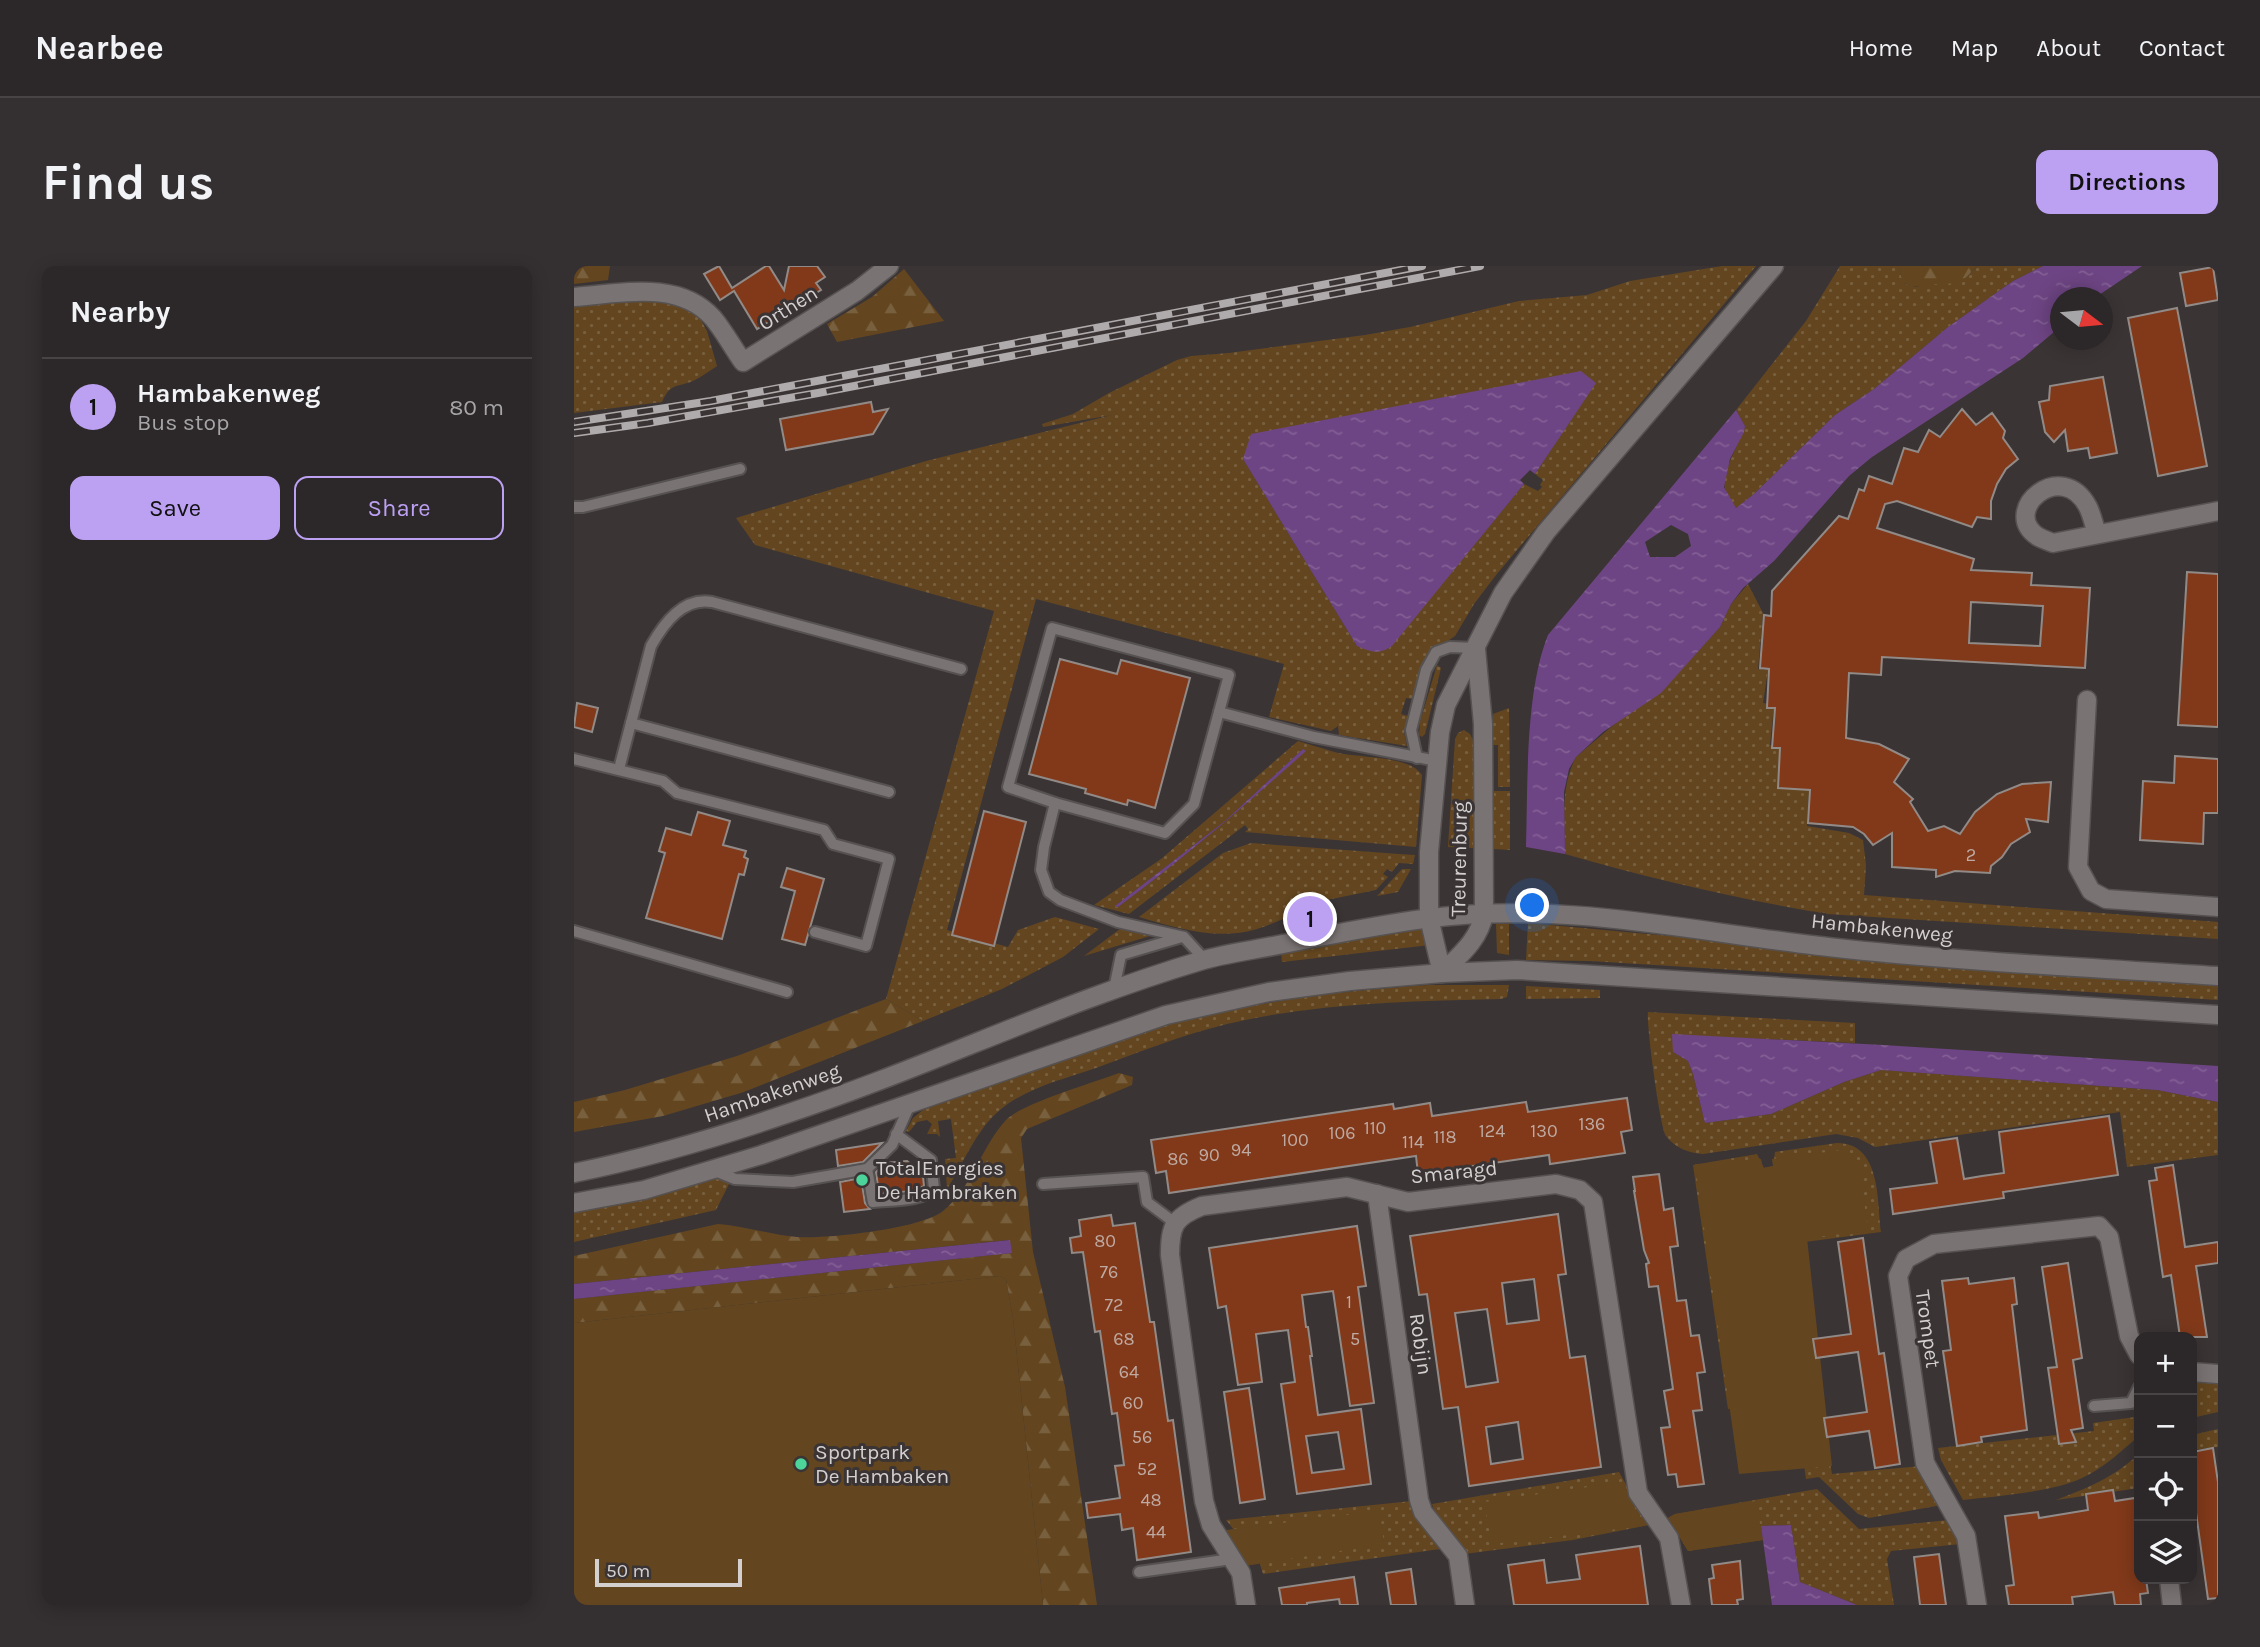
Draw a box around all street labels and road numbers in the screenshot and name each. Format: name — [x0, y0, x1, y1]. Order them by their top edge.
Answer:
street label: Orthen — [754, 281, 822, 335]
street label: Treurenburg — [1446, 801, 1472, 917]
street label: Hambakenweg — [1810, 909, 1954, 947]
street label: Hambakenweg — [701, 1058, 843, 1128]
street label: Smaragd — [1409, 1155, 1499, 1189]
street label: Trompet — [1911, 1288, 1945, 1370]
street label: Robijn — [1405, 1311, 1437, 1377]

